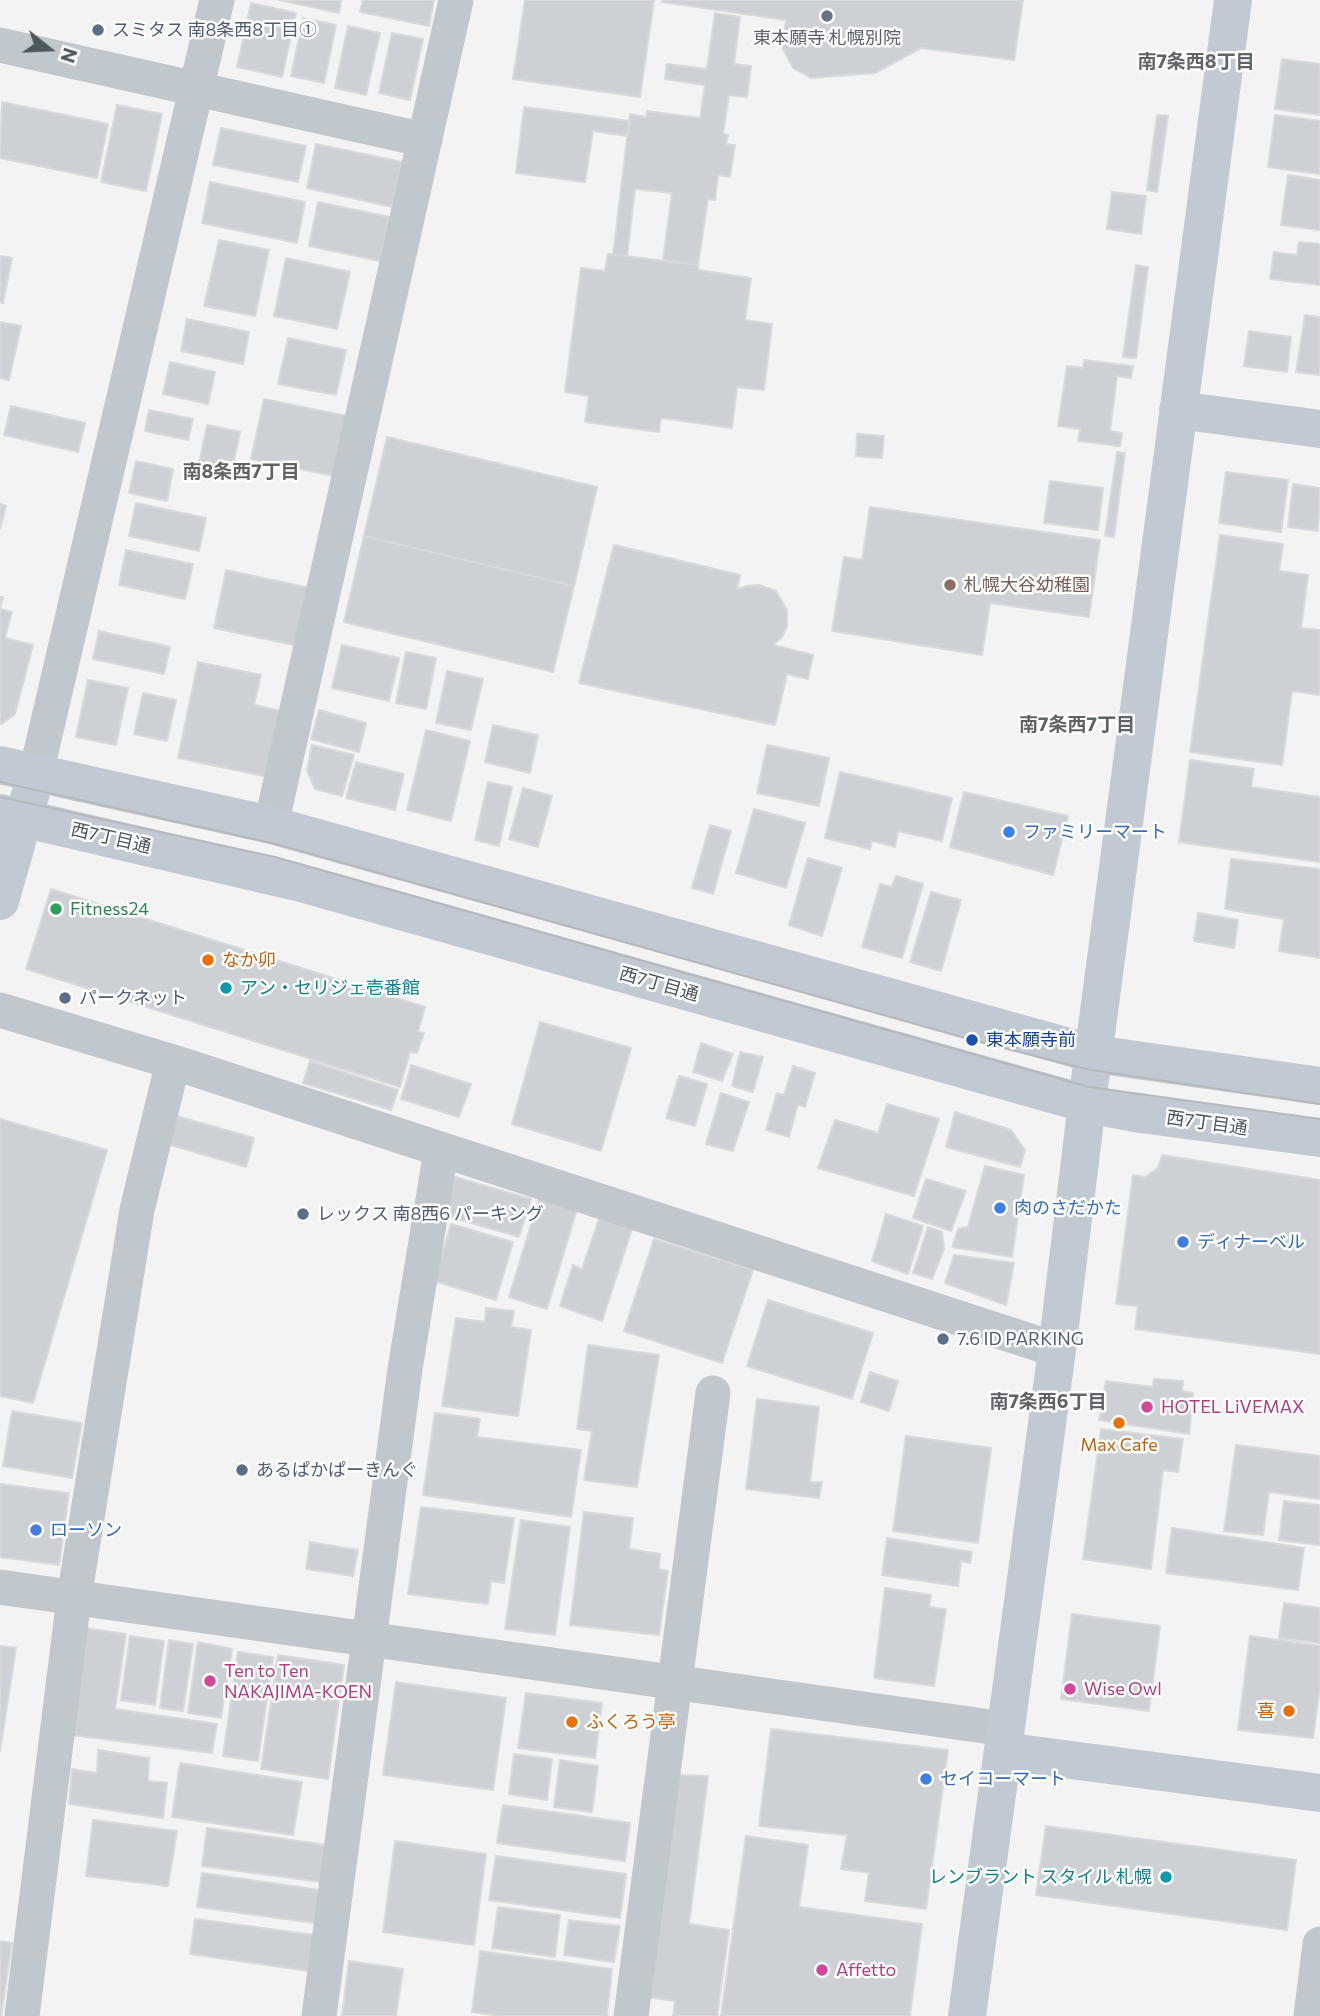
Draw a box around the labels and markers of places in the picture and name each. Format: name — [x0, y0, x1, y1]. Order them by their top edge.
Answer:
marker: 東本願寺 札幌別院 — [819, 8, 835, 24]
place label: スミタス 南8条西8丁目① — [112, 19, 317, 41]
marker: スミタス 南8条西8丁目① — [90, 22, 106, 38]
place label: 東本願寺 札幌別院 — [753, 27, 901, 49]
place label: 札幌大谷幼稚園 — [964, 574, 1090, 596]
marker: 札幌大谷幼稚園 — [942, 577, 958, 593]
place label: ファミリーマート — [1023, 821, 1167, 843]
marker: ファミリーマート — [1001, 824, 1017, 840]
place label: Fitness24 — [70, 898, 149, 920]
marker: Fitness24 — [48, 901, 64, 917]
place label: なか卯 — [222, 949, 276, 971]
marker: なか卯 — [200, 952, 216, 968]
place label: アン・セリジェ壱番館 — [240, 977, 420, 999]
marker: アン・セリジェ壱番館 — [218, 980, 234, 996]
place label: パークネット — [79, 987, 187, 1009]
marker: パークネット — [57, 990, 73, 1006]
place label: 東本願寺前 — [986, 1029, 1076, 1051]
marker: 東本願寺前 — [964, 1032, 980, 1048]
place label: 肉のさだかた — [1014, 1197, 1122, 1219]
marker: 肉のさだかた — [992, 1200, 1008, 1216]
place label: レックス 南8西6 パーキング — [317, 1203, 544, 1225]
marker: レックス 南8西6 パーキング — [295, 1206, 311, 1222]
place label: ディナーベル — [1197, 1231, 1305, 1253]
marker: ディナーベル — [1175, 1234, 1191, 1250]
place label: 7.6 ID PARKING — [957, 1328, 1084, 1350]
marker: 7.6 ID PARKING — [935, 1331, 951, 1347]
place label: HOTEL LiVEMAX — [1161, 1396, 1304, 1418]
marker: HOTEL LiVEMAX — [1139, 1399, 1155, 1415]
marker: Max Cafe — [1111, 1415, 1127, 1431]
place label: Max Cafe — [1080, 1434, 1158, 1456]
place label: あるぱかぱーきんぐ — [256, 1459, 418, 1481]
marker: あるぱかぱーきんぐ — [234, 1462, 250, 1478]
place label: ローソン — [50, 1519, 122, 1541]
marker: ローソン — [28, 1522, 44, 1538]
place label: Ten to Ten NAKAJIMA-KOEN — [224, 1660, 372, 1702]
marker: Ten to Ten NAKAJIMA-KOEN — [202, 1673, 218, 1689]
place label: Wise Owl — [1084, 1678, 1162, 1700]
marker: Wise Owl — [1062, 1681, 1078, 1697]
place label: 喜 — [1257, 1700, 1275, 1722]
marker: 喜 — [1281, 1703, 1297, 1719]
place label: ふくろう亭 — [586, 1711, 676, 1733]
marker: ふくろう亭 — [564, 1714, 580, 1730]
place label: セイコーマート — [940, 1768, 1066, 1790]
marker: セイコーマート — [918, 1771, 934, 1787]
place label: レンブラント スタイル 札幌 — [929, 1866, 1152, 1888]
marker: レンブラント スタイル 札幌 — [1158, 1869, 1174, 1885]
place label: Affetto — [836, 1959, 896, 1981]
marker: Affetto — [814, 1962, 830, 1978]

